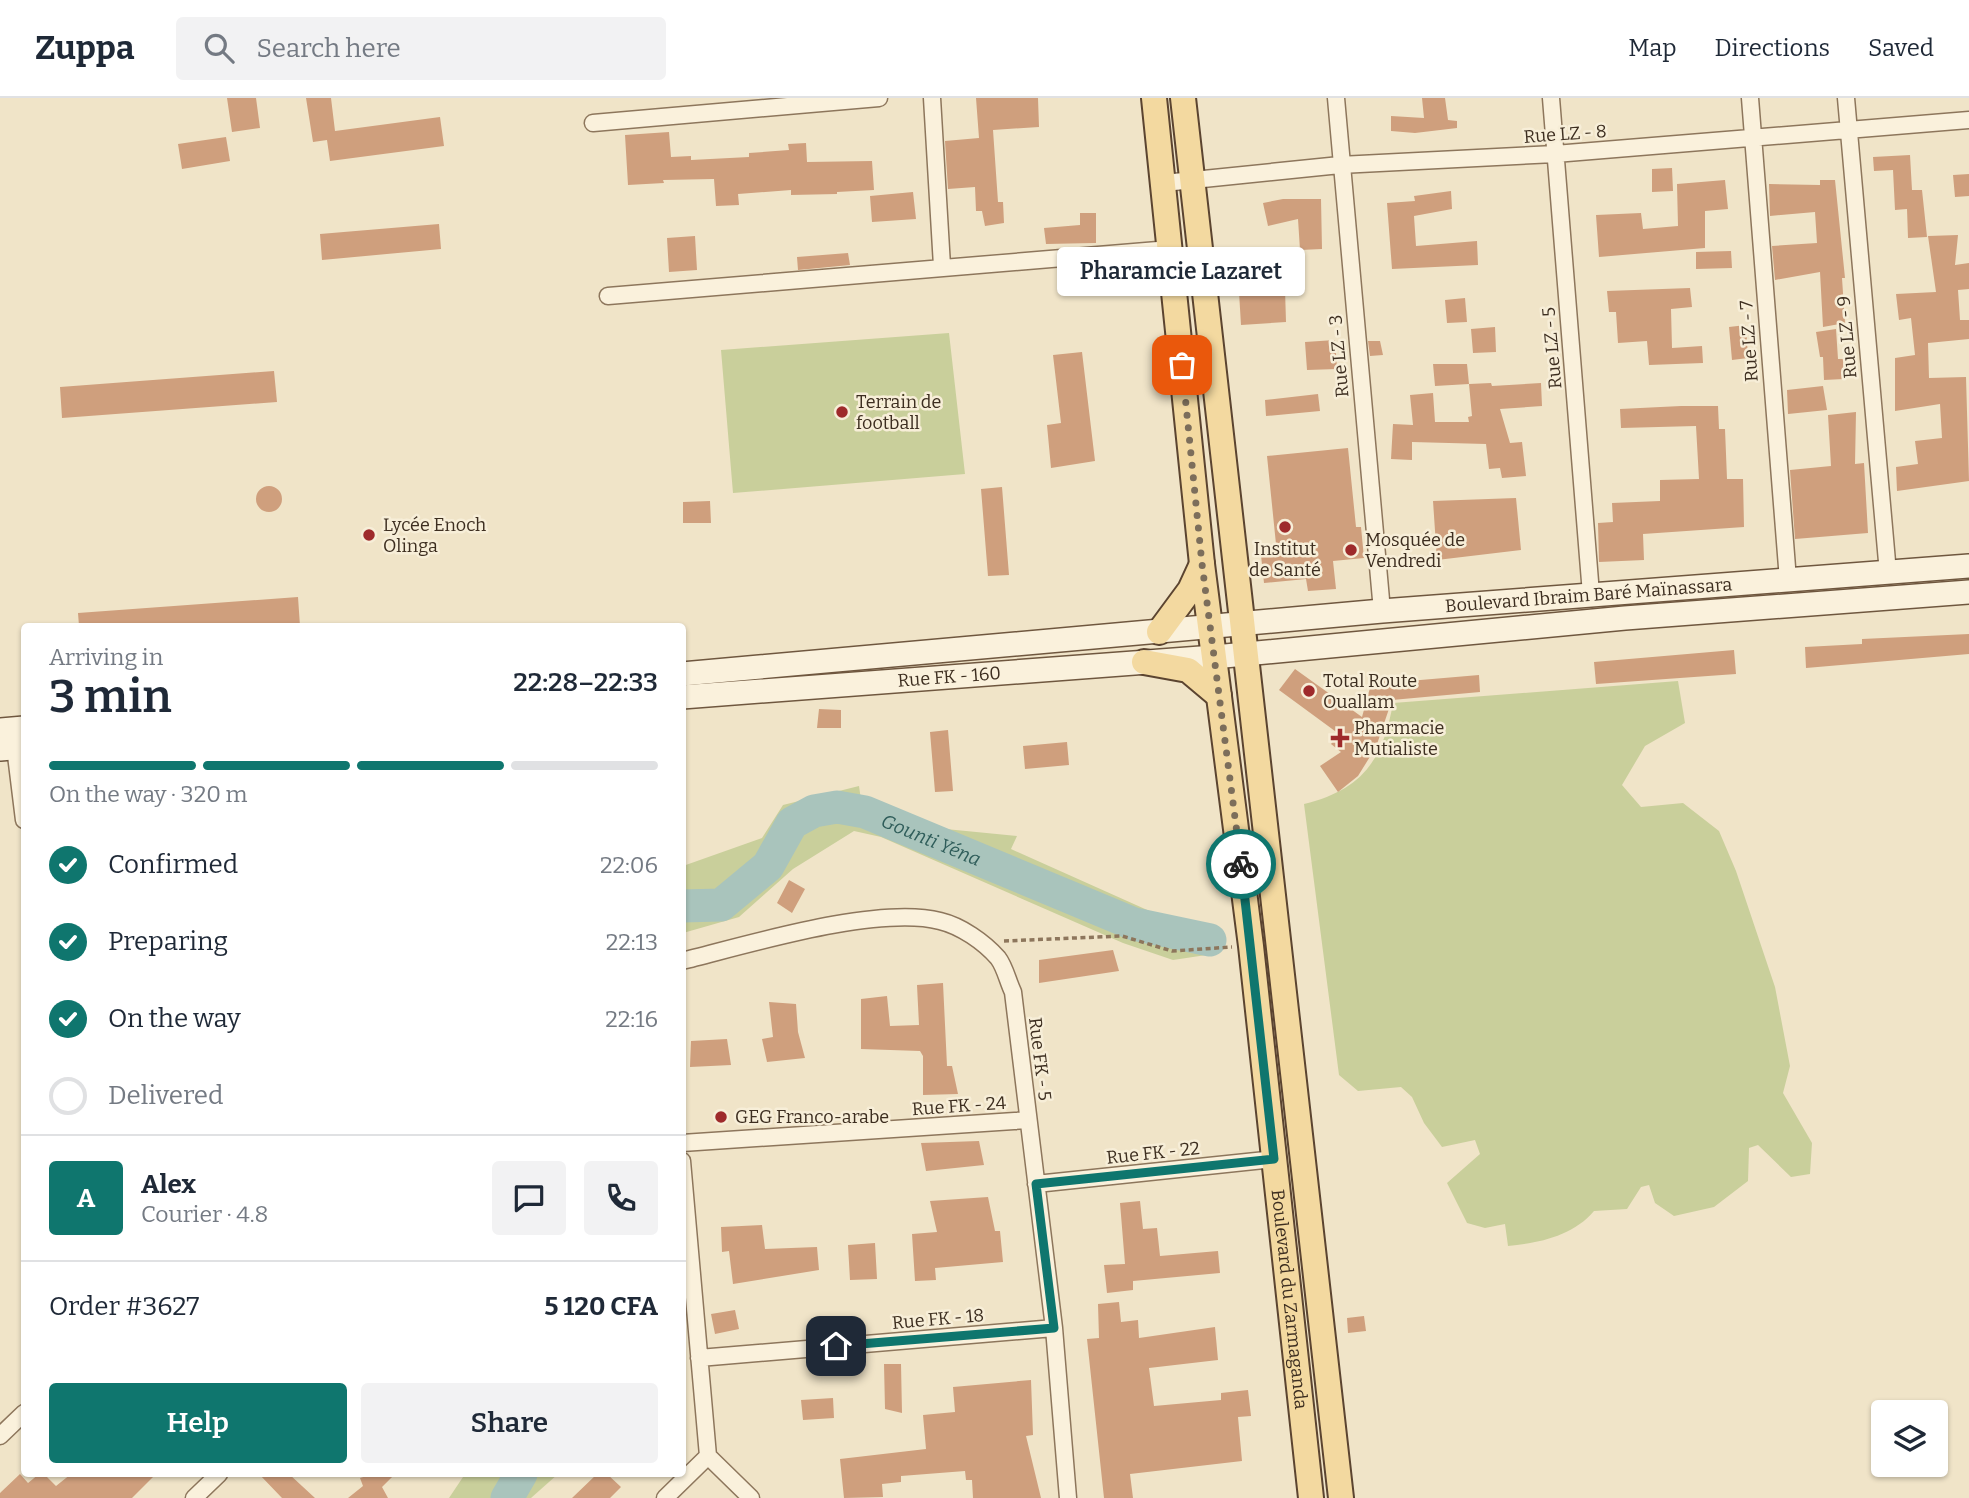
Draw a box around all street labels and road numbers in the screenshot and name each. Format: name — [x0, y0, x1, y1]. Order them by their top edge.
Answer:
street label: Rue LZ - 8 — [1523, 120, 1607, 148]
street label: Rue LZ - 9 — [1832, 295, 1862, 379]
street label: Rue LZ - 7 — [1735, 300, 1763, 382]
street label: Rue LZ - 5 — [1537, 306, 1567, 390]
street label: Rue LZ - 3 — [1324, 314, 1354, 398]
street label: Boulevard Ibraim Baré Maïnassara — [1444, 573, 1733, 617]
street label: Rue FK - 160 — [897, 662, 1002, 692]
street label: Rue FK - 5 — [1024, 1016, 1056, 1102]
street label: Rue FK - 24 — [911, 1092, 1007, 1120]
street label: Rue FK - 22 — [1105, 1137, 1201, 1169]
street label: Boulevard du Zarmaganda — [1267, 1188, 1312, 1411]
street label: Rue FK - 18 — [891, 1304, 985, 1334]

